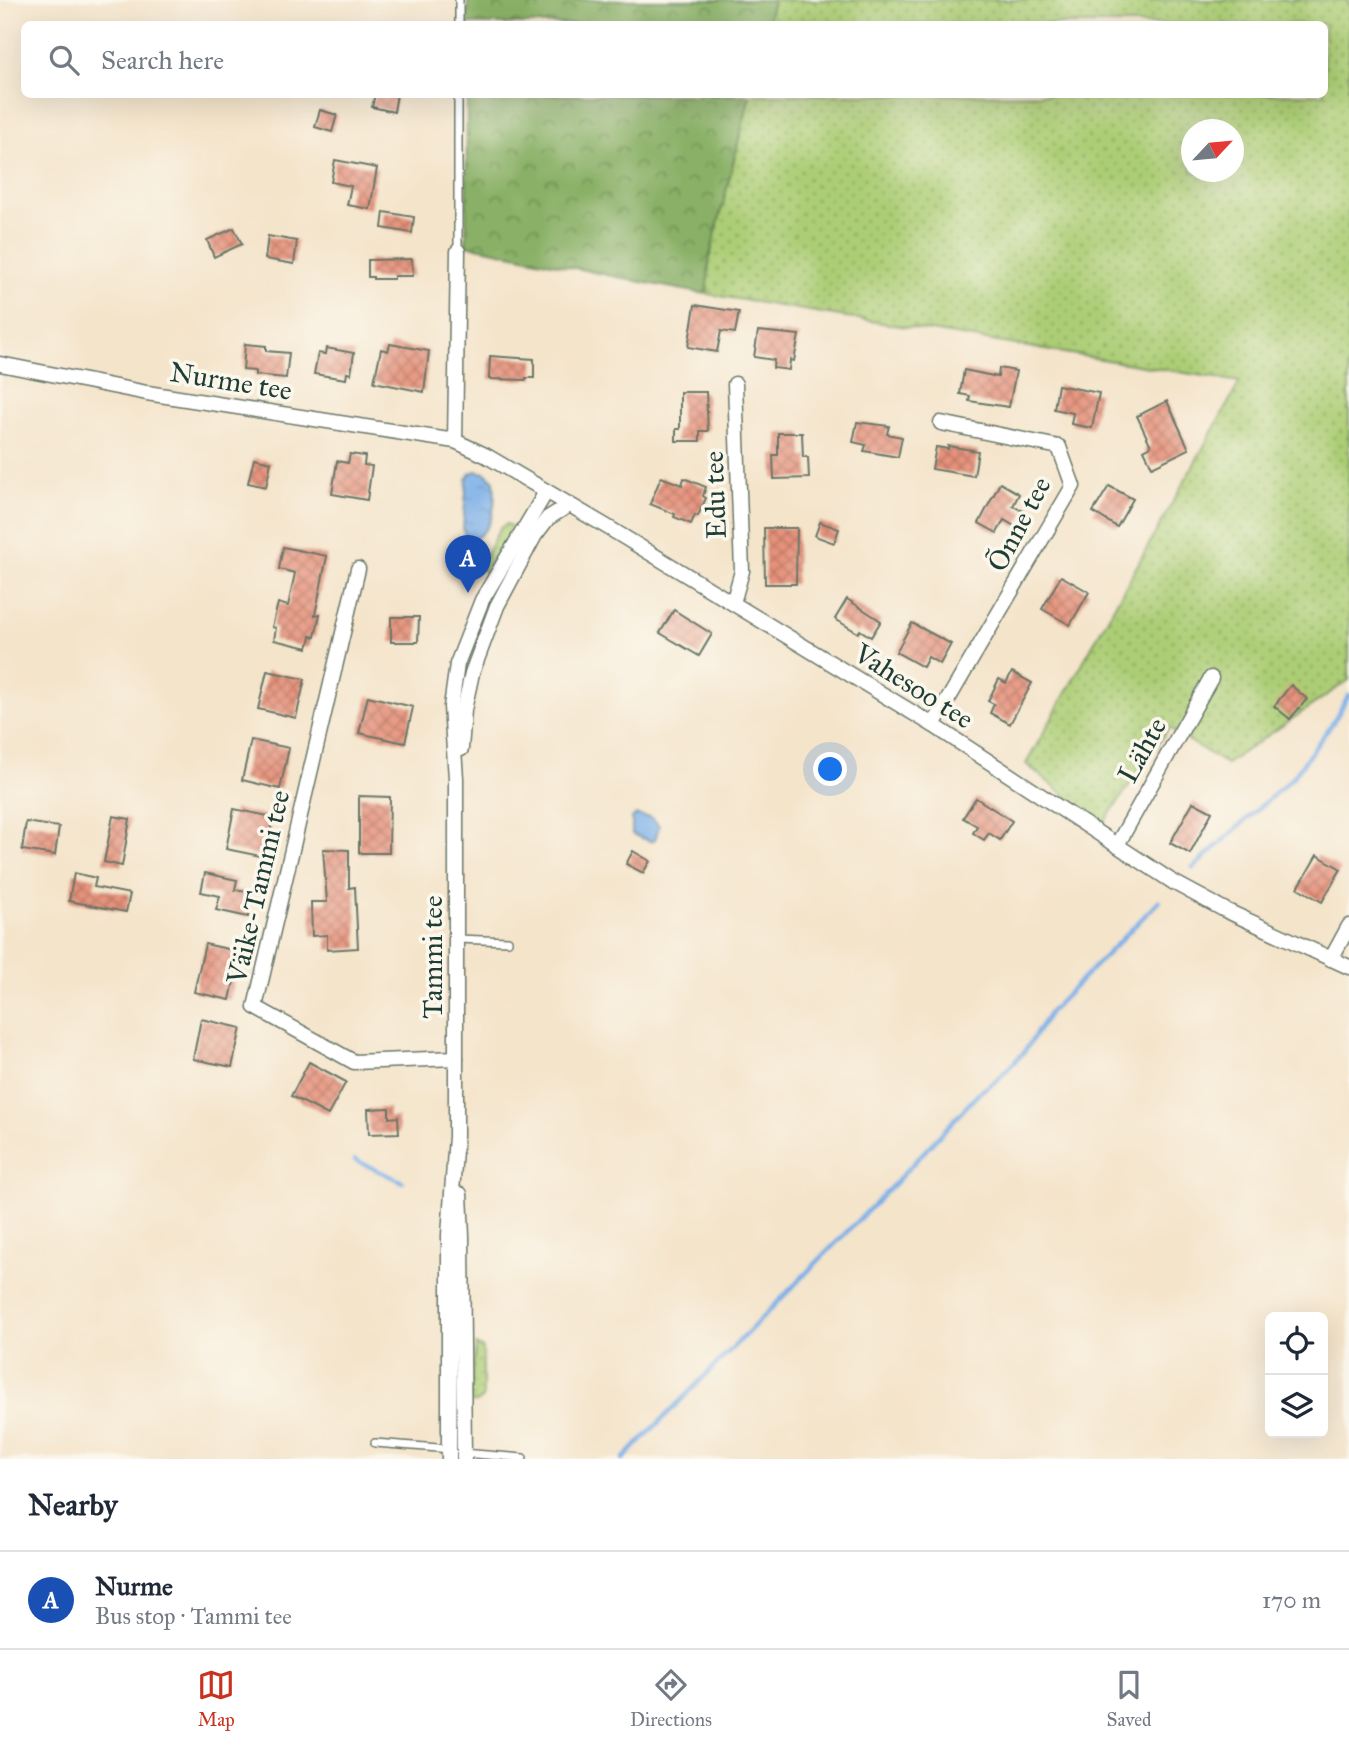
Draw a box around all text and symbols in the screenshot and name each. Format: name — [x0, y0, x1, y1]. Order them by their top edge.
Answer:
search box — [21, 21, 1328, 98]
icon: search — [45, 41, 83, 79]
text: Search here — [101, 44, 224, 76]
north arrow — [1181, 119, 1244, 182]
street label: Nurme tee — [167, 354, 295, 408]
street label: Edu tee — [696, 450, 734, 540]
street label: Õnne tee — [979, 470, 1059, 578]
pin: A — [445, 535, 491, 593]
street label: Vahesoo tee — [847, 635, 980, 736]
street label: Lähte — [1110, 711, 1174, 789]
your location — [813, 752, 847, 786]
street label: Väike-Tammi tee — [218, 787, 297, 988]
street label: Tammi tee — [415, 895, 450, 1019]
map controls — [1265, 1312, 1328, 1438]
button: locate — [1265, 1312, 1328, 1375]
button: layers — [1265, 1375, 1328, 1438]
text: Nearby — [28, 1487, 118, 1523]
text: Nurme — [95, 1570, 173, 1602]
text: A — [43, 1586, 59, 1614]
text: 170 m — [1262, 1586, 1321, 1614]
text: Bus stop · Tammi tee — [95, 1602, 292, 1630]
tab: Map — [197, 1666, 235, 1731]
tab: Directions — [630, 1666, 712, 1731]
tab: Saved — [1107, 1666, 1152, 1731]

